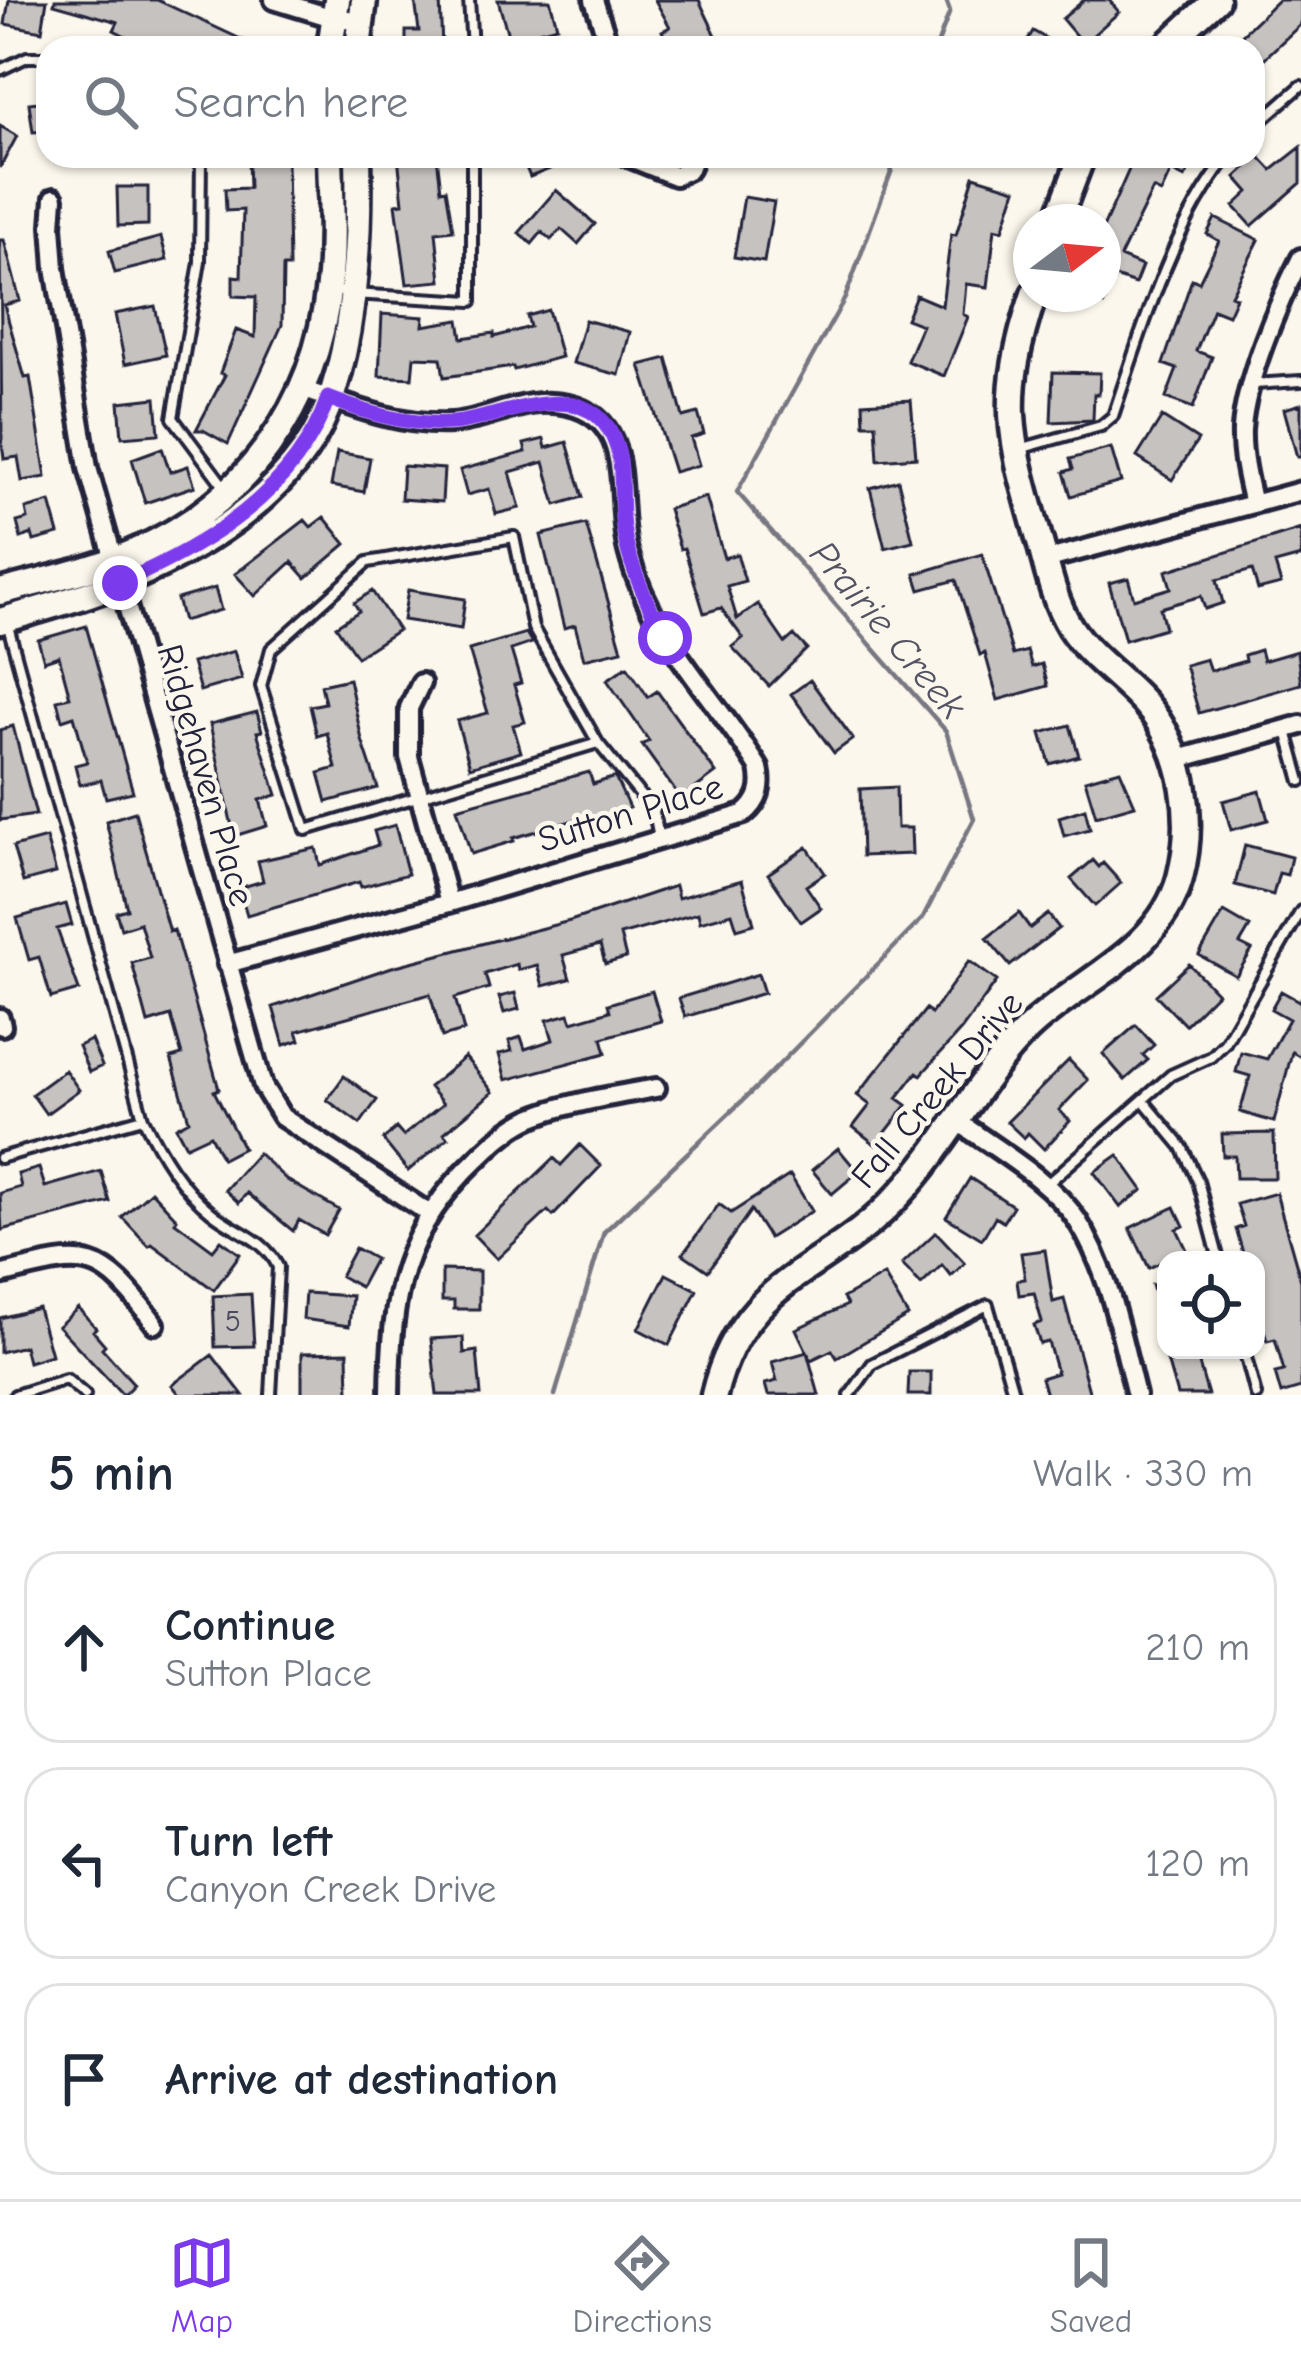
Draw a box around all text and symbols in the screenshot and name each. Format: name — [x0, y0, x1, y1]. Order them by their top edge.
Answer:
search box — [36, 36, 1265, 168]
icon: search — [78, 69, 144, 135]
text: Search here — [174, 76, 408, 128]
north arrow — [1013, 204, 1121, 312]
water label: Prairie Creek — [800, 532, 976, 729]
route end — [93, 556, 147, 610]
route start — [638, 611, 692, 665]
street label: Ridgehaven Place — [149, 640, 262, 911]
street label: Sutton Place — [533, 766, 728, 861]
street label: Fall Creek Drive — [843, 983, 1031, 1197]
map controls — [1157, 1251, 1265, 1359]
button: locate — [1157, 1251, 1265, 1359]
house number: 5 — [225, 1304, 241, 1339]
text: 5 min — [48, 1444, 174, 1503]
text: Walk · 330 m — [1033, 1451, 1253, 1496]
text: Continue — [165, 1599, 335, 1651]
icon: ahead — [51, 1614, 117, 1680]
text: 210 m — [1145, 1625, 1250, 1670]
text: Sutton Place — [165, 1651, 372, 1696]
text: Turn left — [165, 1815, 332, 1867]
icon: left — [51, 1830, 117, 1896]
text: 120 m — [1145, 1841, 1250, 1886]
text: Canyon Creek Drive — [165, 1867, 496, 1912]
icon: arrive — [51, 2046, 117, 2112]
text: Arrive at destination — [165, 2053, 558, 2105]
tab: Map — [169, 2230, 235, 2340]
tab: Directions — [573, 2230, 712, 2340]
tab: Saved — [1050, 2230, 1132, 2340]

